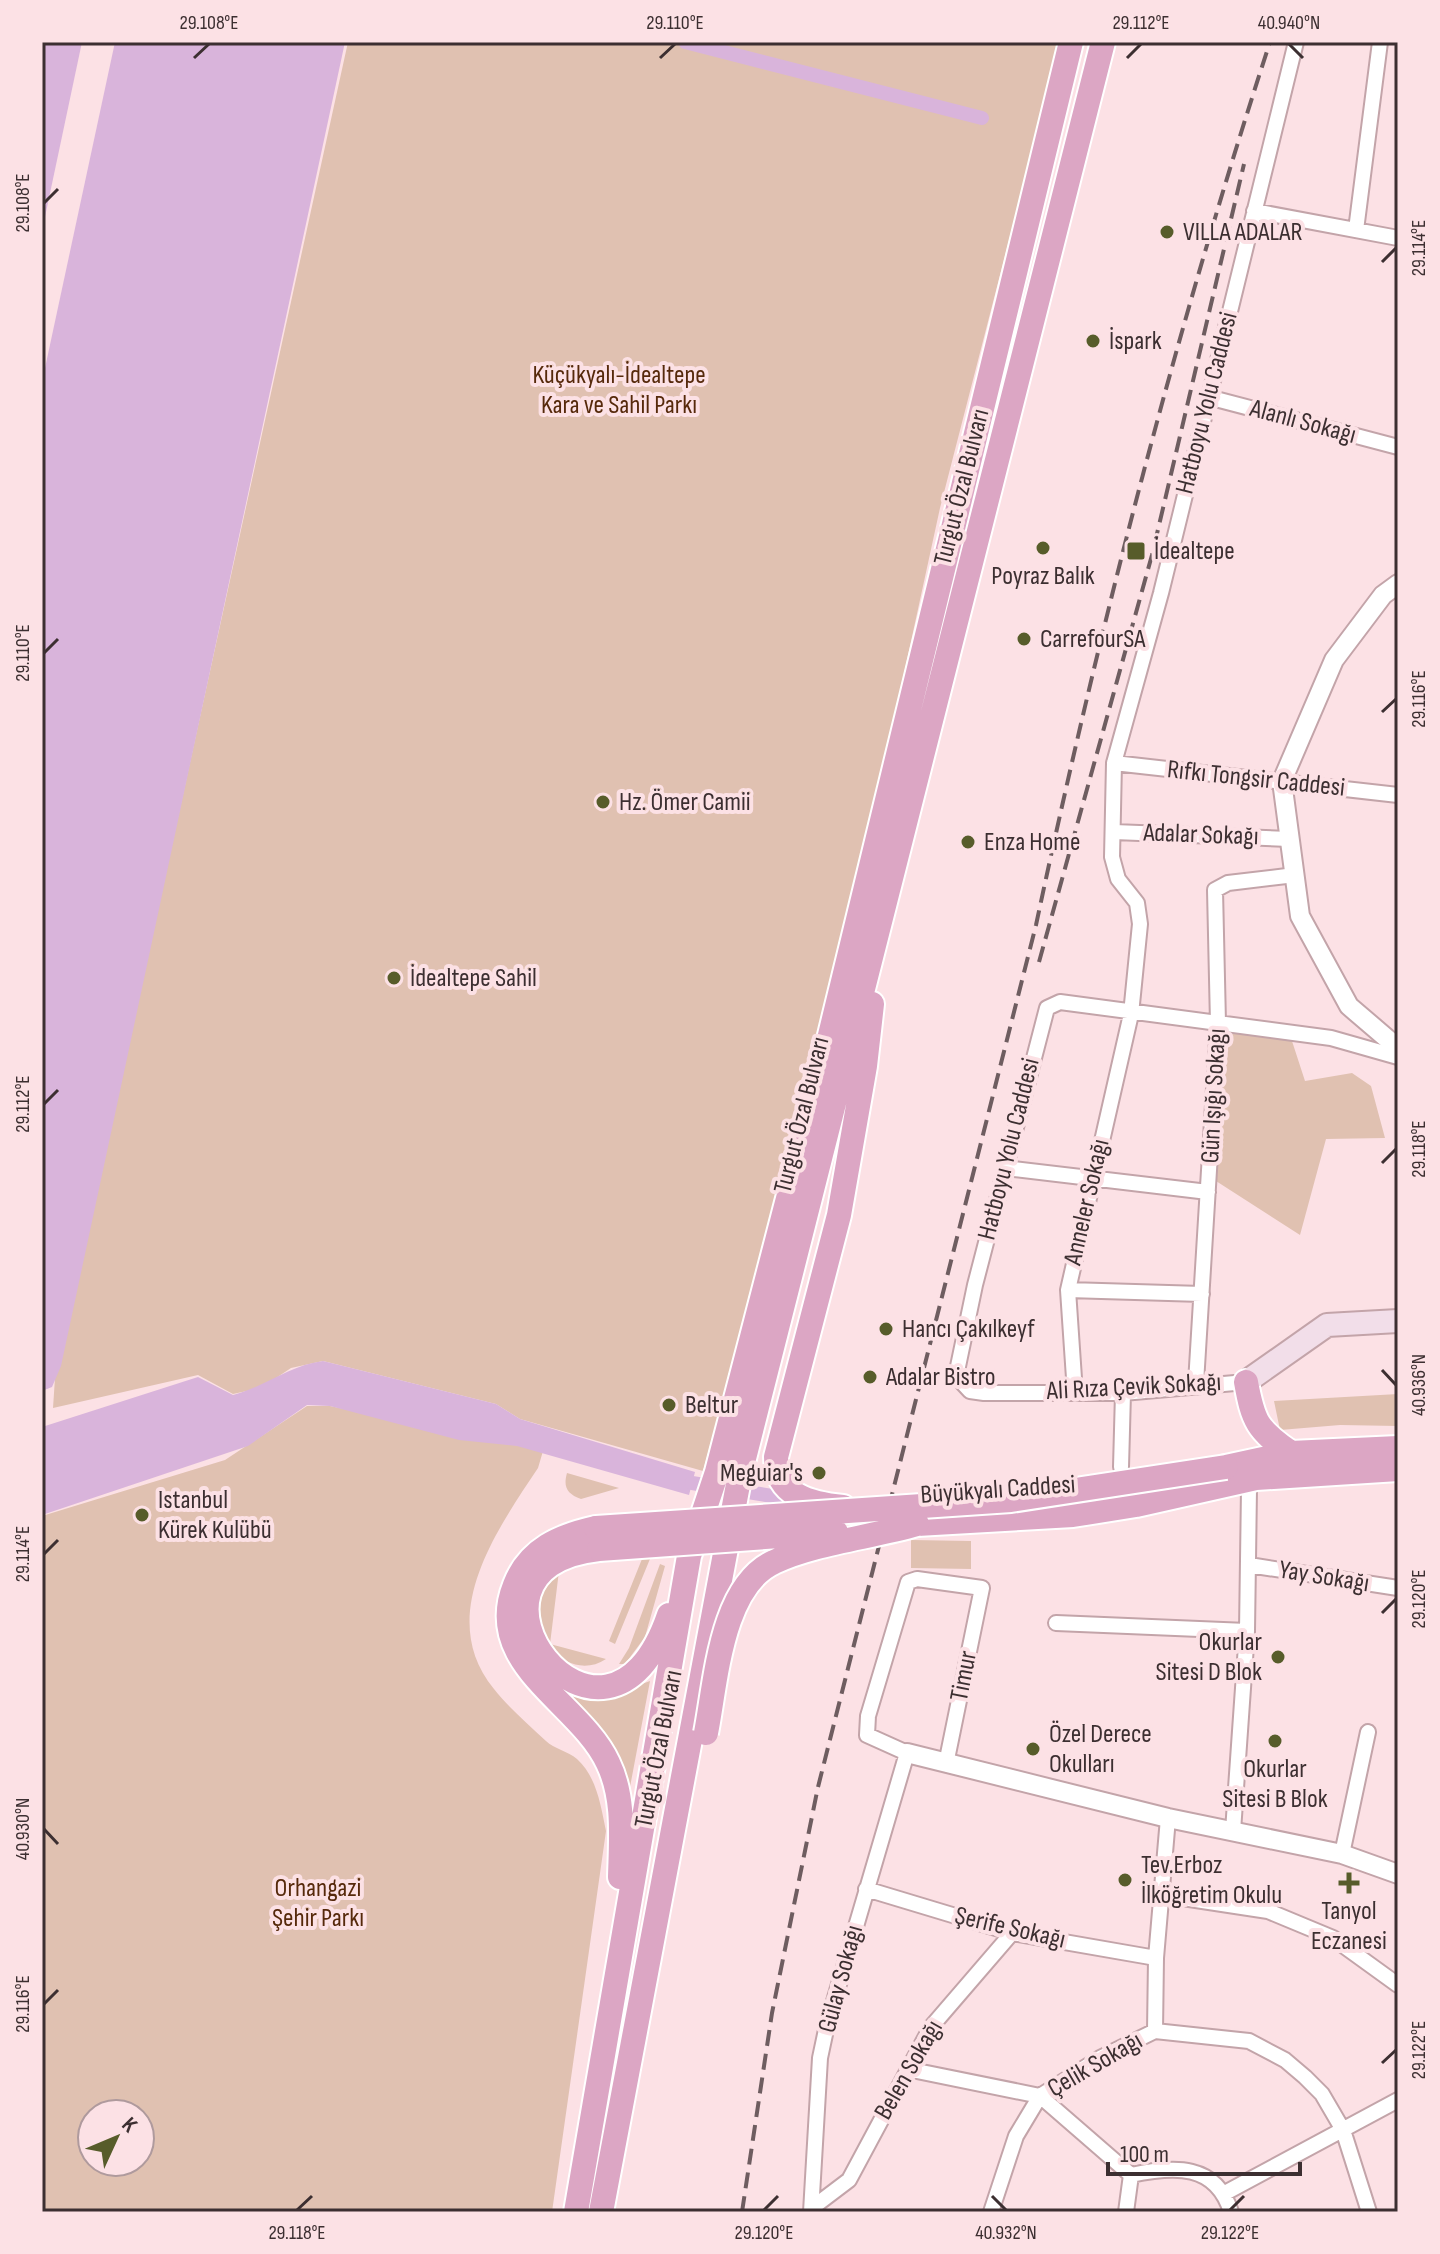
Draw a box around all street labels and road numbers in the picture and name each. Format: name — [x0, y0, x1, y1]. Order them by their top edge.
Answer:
street label: Hatboyu Yolu Caddesi — [1169, 309, 1245, 497]
street label: Alanlı Sokağı — [1246, 393, 1359, 451]
street label: Turgut Özal Bulvarı — [928, 406, 996, 568]
street label: Rıfkı Tongsir Caddesi — [1166, 754, 1346, 804]
street label: Adalar Sokağı — [1142, 817, 1259, 852]
street label: Gün Işığı Sokağı — [1195, 1028, 1233, 1164]
street label: Turgut Özal Bulvarı — [768, 1034, 836, 1196]
street label: Hatboyu Yolu Caddesi — [971, 1055, 1047, 1243]
street label: Anneler Sokağı — [1057, 1136, 1117, 1269]
street label: Ali Rıza Çevik Sokağı — [1045, 1367, 1222, 1407]
street label: Büyükyalı Caddesi — [919, 1469, 1077, 1511]
street label: Yay Sokağı — [1277, 1555, 1371, 1599]
street label: Timur — [944, 1648, 984, 1704]
street label: Turgut Özal Bulvarı — [629, 1668, 689, 1830]
street label: Şerife Sokağı — [952, 1900, 1068, 1956]
street label: Gülay Sokağı — [812, 1922, 870, 2036]
street label: Belen Sokağı — [868, 2015, 950, 2125]
street label: Çelik Sokağı — [1042, 2026, 1148, 2104]

